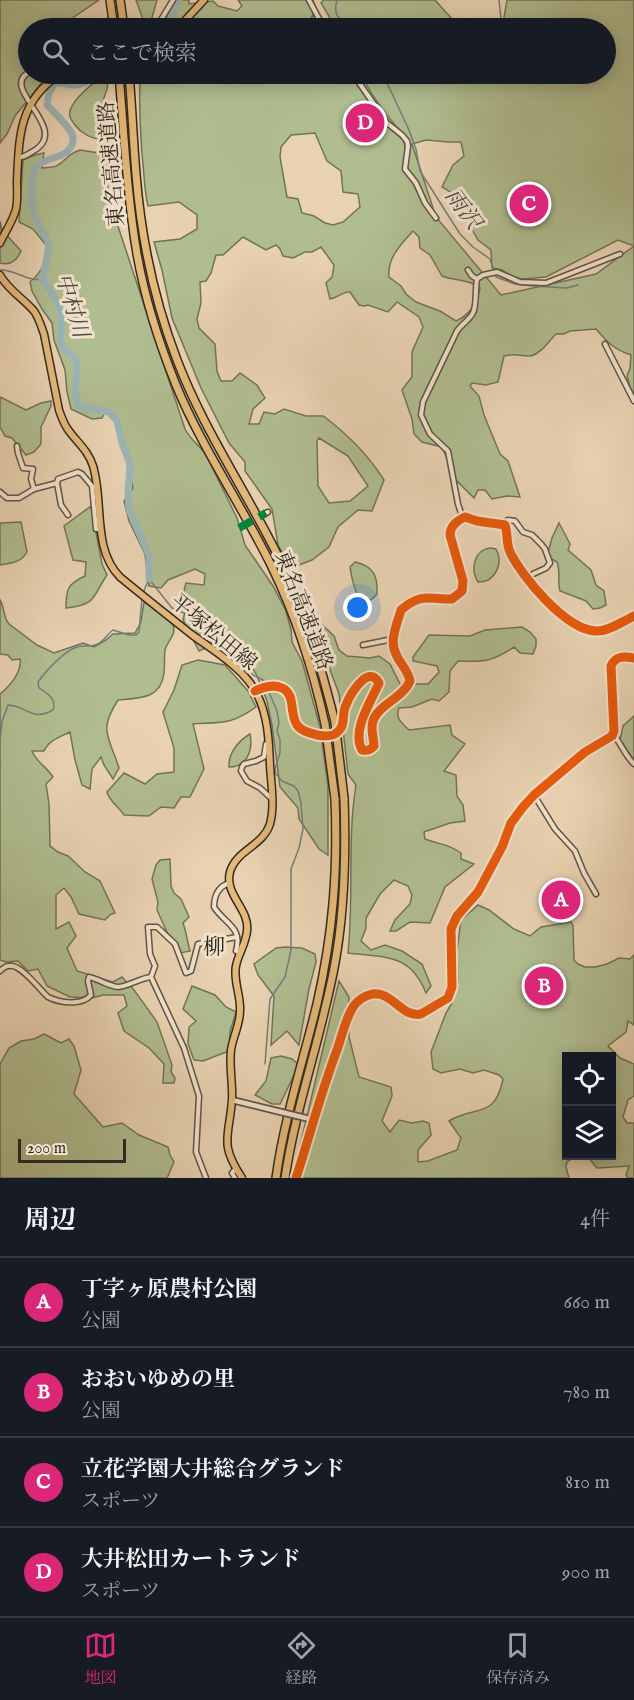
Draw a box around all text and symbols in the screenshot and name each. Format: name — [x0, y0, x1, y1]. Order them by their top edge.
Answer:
search box — [18, 18, 616, 84]
icon: search — [39, 35, 72, 68]
text: ここで検索 — [87, 40, 197, 68]
street label: 東名高速道路 — [94, 100, 131, 228]
pin: D — [346, 100, 385, 146]
pin: C — [510, 182, 548, 226]
water label: 雨沢 — [438, 183, 488, 238]
water label: 中村川 — [48, 270, 95, 343]
street label: 東名高速道路 — [267, 547, 338, 674]
street label: 平塚松田線 — [164, 589, 262, 677]
your location — [343, 593, 372, 622]
pin: A — [542, 878, 580, 922]
district label: 柳 — [203, 934, 225, 962]
pin: B — [524, 964, 564, 1008]
map controls — [562, 1052, 616, 1160]
button: locate — [562, 1052, 616, 1106]
button: layers — [562, 1106, 616, 1160]
scale bar — [18, 1136, 126, 1164]
text: 200 m — [27, 1139, 66, 1159]
text: 周辺 — [24, 1204, 76, 1237]
text: 4件 — [580, 1207, 610, 1232]
text: 丁字ヶ原農村公園 — [81, 1276, 257, 1304]
text: A — [37, 1290, 50, 1315]
text: 660 m — [563, 1290, 610, 1315]
text: 公園 — [81, 1309, 121, 1334]
text: おおいゆめの里 — [81, 1366, 235, 1394]
text: B — [37, 1380, 50, 1405]
text: 780 m — [563, 1380, 610, 1405]
text: 公園 — [81, 1399, 121, 1424]
text: 立花学園大井総合グランド — [81, 1456, 345, 1484]
text: C — [36, 1470, 51, 1495]
text: 810 m — [565, 1470, 610, 1495]
text: スポーツ — [81, 1489, 160, 1514]
text: 大井松田カートランド — [81, 1546, 301, 1574]
text: D — [35, 1560, 52, 1585]
text: 900 m — [562, 1560, 610, 1585]
text: スポーツ — [81, 1579, 160, 1604]
tab: 地図 — [84, 1629, 117, 1689]
tab: 経路 — [285, 1629, 318, 1689]
tab: 保存済み — [486, 1629, 550, 1689]

